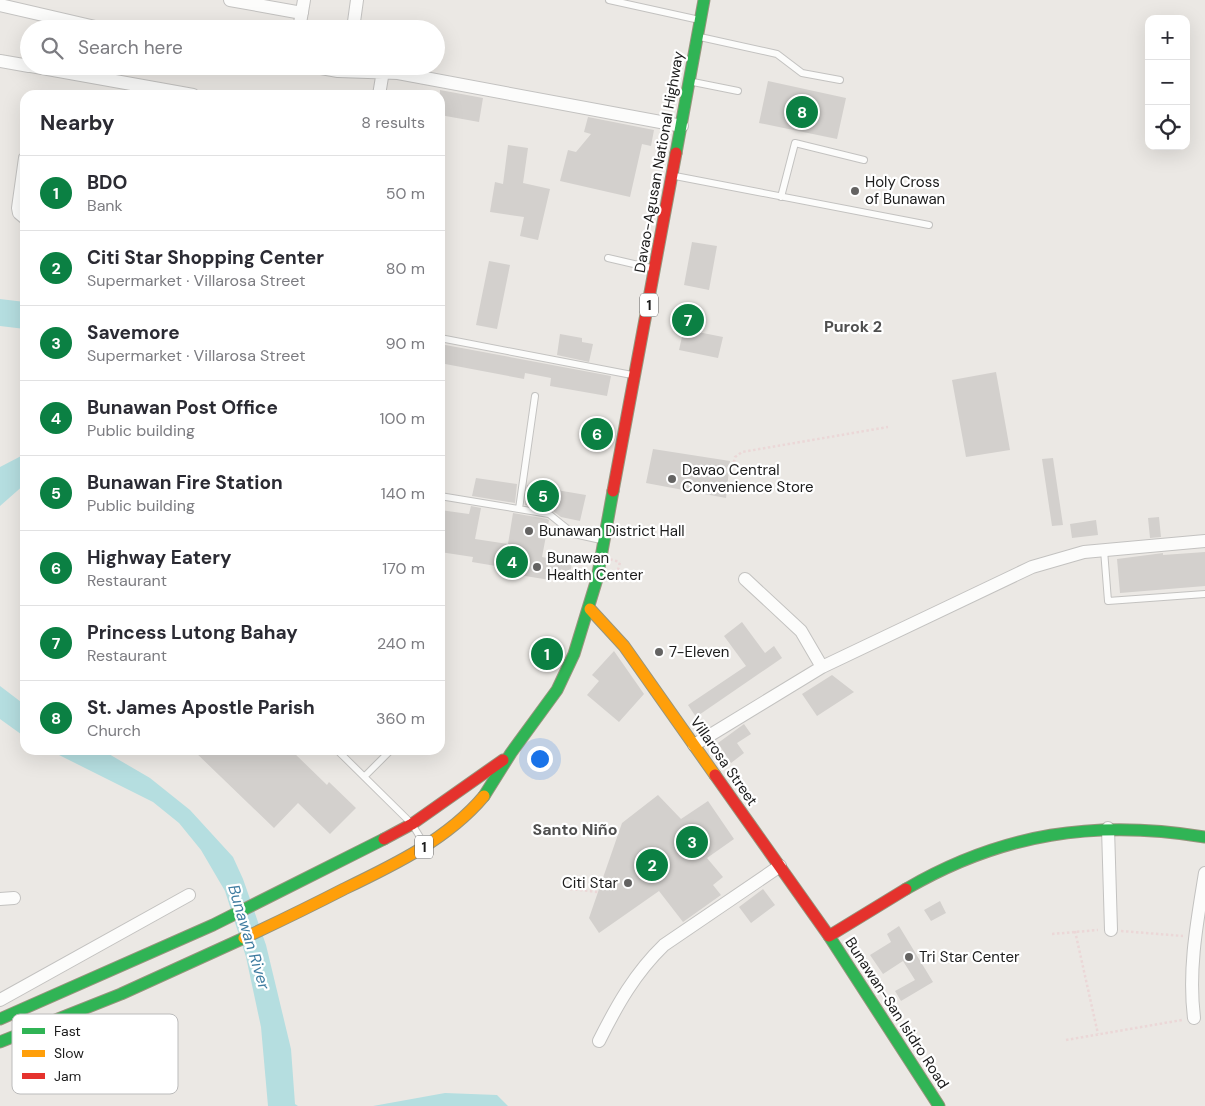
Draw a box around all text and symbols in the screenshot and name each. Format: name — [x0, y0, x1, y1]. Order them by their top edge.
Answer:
map controls — [1145, 15, 1190, 150]
button: + — [1145, 15, 1190, 60]
search box — [20, 20, 445, 75]
icon: search — [38, 34, 66, 62]
text: Search here — [78, 35, 183, 60]
street label: Davao-Agusan National Highway — [630, 49, 688, 274]
button: − — [1145, 60, 1190, 105]
pin: 8 — [786, 93, 818, 131]
button: locate — [1145, 105, 1190, 150]
text: Nearby — [40, 109, 114, 137]
text: 8 results — [361, 112, 425, 133]
text: BDO — [87, 170, 127, 195]
place label: Holy Cross of Bunawan — [865, 172, 945, 209]
text: 1 — [53, 183, 59, 204]
text: 50 m — [386, 183, 425, 204]
marker: Holy Cross of Bunawan — [849, 185, 861, 197]
text: Bank — [87, 195, 123, 216]
text: Citi Star Shopping Center — [87, 245, 324, 270]
text: 2 — [51, 258, 61, 279]
text: 80 m — [386, 258, 425, 279]
text: Supermarket · Villarosa Street — [87, 270, 305, 291]
road number: 1 — [640, 294, 658, 316]
pin: 7 — [672, 301, 704, 339]
district label: Purok 2 — [824, 316, 882, 337]
text: Savemore — [87, 320, 180, 345]
text: 3 — [51, 333, 61, 354]
text: 90 m — [385, 333, 425, 354]
text: Supermarket · Villarosa Street — [87, 345, 305, 366]
text: Bunawan Post Office — [87, 395, 278, 420]
text: 4 — [51, 408, 61, 429]
text: 100 m — [380, 408, 425, 429]
pin: 6 — [581, 415, 613, 453]
text: Public building — [87, 420, 195, 441]
place label: Davao Central Convenience Store — [682, 460, 814, 497]
text: Bunawan Fire Station — [87, 470, 283, 495]
marker: Davao Central Convenience Store — [666, 473, 678, 485]
pin: 5 — [527, 477, 559, 515]
text: 5 — [51, 483, 61, 504]
text: 140 m — [381, 483, 425, 504]
text: Public building — [87, 495, 195, 516]
place label: Bunawan District Hall — [539, 521, 685, 541]
marker: Bunawan District Hall — [523, 525, 535, 537]
pin: 4 — [496, 543, 528, 581]
text: Highway Eatery — [87, 545, 231, 570]
place label: Bunawan Health Center — [547, 548, 644, 585]
text: 6 — [51, 558, 61, 579]
text: 170 m — [382, 558, 425, 579]
marker: Bunawan Health Center — [531, 561, 543, 573]
text: Restaurant — [87, 570, 167, 591]
text: Princess Lutong Bahay — [87, 620, 298, 645]
text: 7 — [52, 633, 60, 654]
text: 240 m — [377, 633, 425, 654]
pin: 1 — [531, 635, 563, 673]
place label: 7-Eleven — [669, 642, 729, 662]
text: Restaurant — [87, 645, 167, 666]
marker: 7-Eleven — [653, 646, 665, 658]
text: St. James Apostle Parish — [87, 695, 315, 720]
text: 8 — [51, 708, 61, 729]
text: 360 m — [376, 708, 425, 729]
street label: Villarosa Street — [686, 712, 762, 810]
text: Church — [87, 720, 141, 741]
your location — [527, 746, 553, 772]
district label: Santo Niño — [533, 819, 617, 840]
pin: 3 — [676, 823, 708, 861]
road number: 1 — [415, 836, 433, 859]
pin: 2 — [636, 846, 668, 884]
place label: Citi Star — [562, 873, 618, 893]
marker: Citi Star — [622, 877, 634, 889]
water label: Bunawan River — [223, 882, 275, 993]
street label: Bunawan-San Isidro Road — [840, 933, 954, 1093]
place label: Tri Star Center — [919, 947, 1020, 967]
marker: Tri Star Center — [903, 951, 915, 963]
legend — [12, 1014, 178, 1094]
text: Fast — [54, 1022, 81, 1040]
text: Slow — [54, 1044, 84, 1062]
text: Jam — [54, 1067, 81, 1085]

